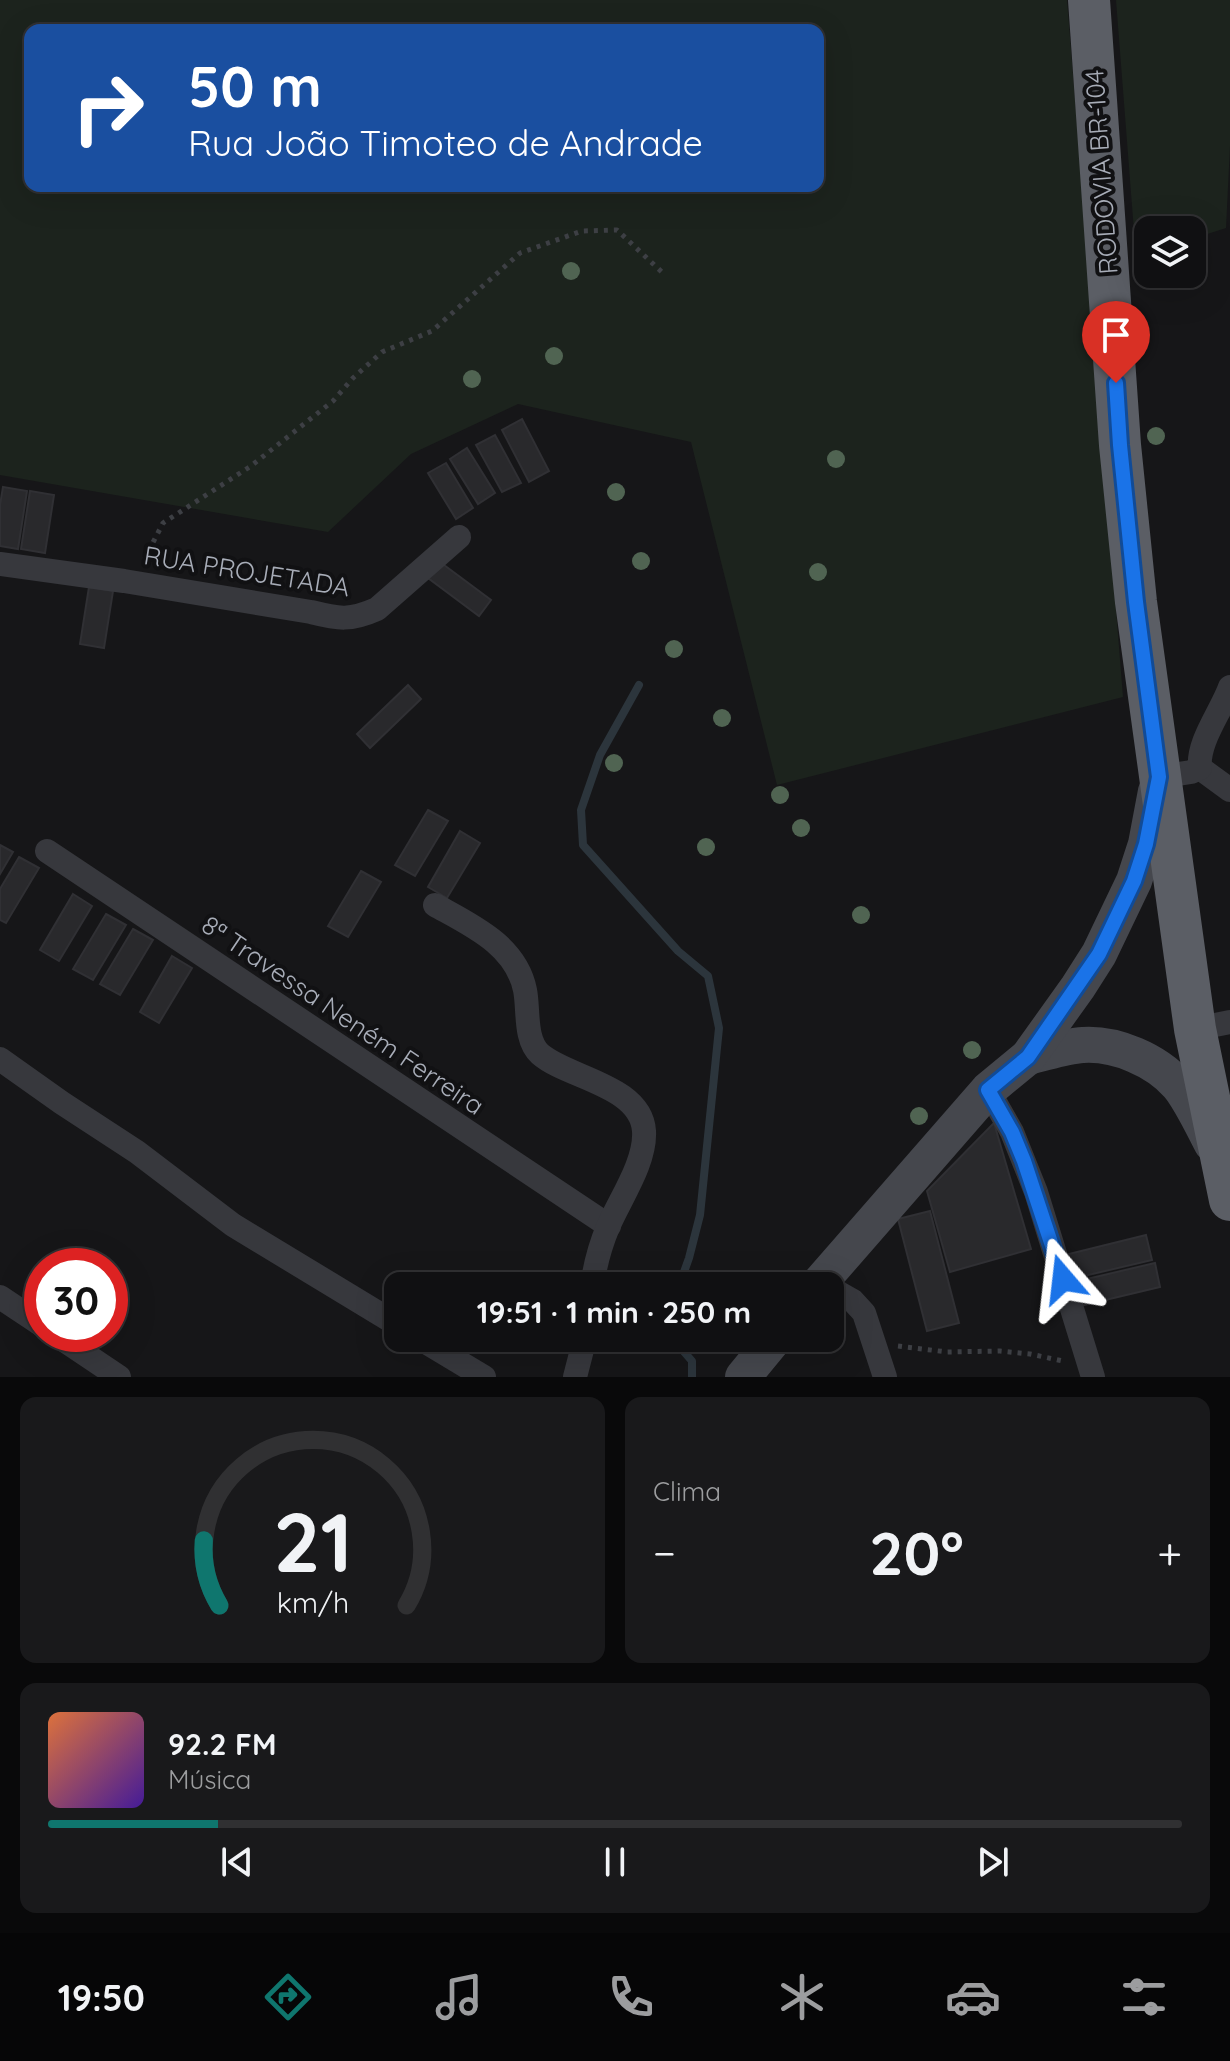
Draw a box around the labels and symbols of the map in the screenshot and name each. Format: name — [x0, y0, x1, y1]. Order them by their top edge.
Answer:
street label: RODOVIA BR-104 — [1077, 69, 1125, 275]
pin — [1082, 301, 1150, 383]
street label: RUA PROJETADA — [142, 538, 352, 604]
street label: 8ª Travessa Neném Ferreira — [195, 908, 491, 1122]
position arrow — [1021, 1237, 1105, 1321]
speed limit sign: 30 — [24, 1248, 128, 1352]

